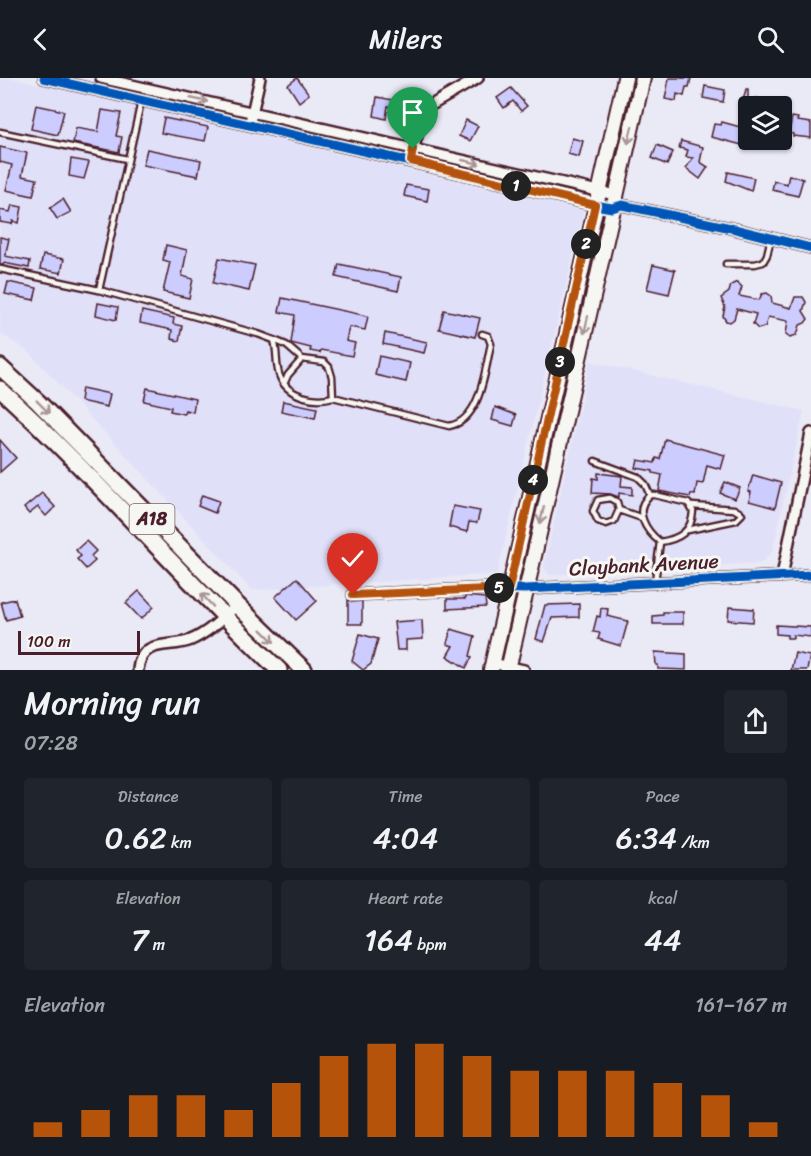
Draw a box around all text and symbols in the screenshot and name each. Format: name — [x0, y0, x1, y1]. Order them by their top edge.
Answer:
text: Milers — [369, 15, 442, 63]
icon: back — [24, 23, 57, 56]
icon: search — [754, 23, 787, 56]
pin — [387, 87, 438, 149]
one-way arrow — [189, 95, 208, 106]
icon: arrive — [396, 96, 429, 129]
map controls — [738, 96, 792, 150]
button: layers — [738, 96, 792, 150]
one-way arrow — [624, 125, 636, 144]
one-way arrow — [461, 157, 480, 168]
pin: 1 — [501, 171, 531, 201]
text: 1 — [513, 171, 519, 200]
pin: 2 — [571, 229, 601, 259]
text: 2 — [581, 229, 591, 258]
one-way arrow — [579, 315, 591, 334]
pin: 3 — [545, 347, 575, 377]
text: 3 — [556, 347, 564, 376]
one-way arrow — [35, 400, 50, 415]
pin: 4 — [518, 465, 548, 495]
text: 4 — [528, 465, 538, 494]
road number: A18 — [130, 504, 174, 534]
one-way arrow — [536, 505, 548, 524]
pin — [327, 533, 378, 595]
icon: check — [336, 542, 369, 575]
street label: Claybank Avenue — [568, 544, 720, 586]
pin: 5 — [484, 573, 514, 603]
text: 5 — [494, 573, 504, 602]
one-way arrow — [200, 592, 214, 607]
text: 100 m — [27, 627, 71, 656]
scale bar — [18, 628, 140, 656]
one-way arrow — [261, 628, 276, 643]
text: Morning run — [24, 674, 200, 732]
button: share — [724, 690, 787, 753]
text: 07:28 — [24, 726, 78, 761]
text: Distance — [118, 782, 179, 811]
text: Time — [389, 782, 422, 811]
text: Pace — [646, 782, 680, 811]
text: 0.62 — [105, 811, 167, 865]
text: 4:04 — [373, 811, 438, 865]
text: 6:34 — [616, 811, 677, 865]
text: km — [167, 828, 192, 857]
text: /km — [677, 828, 710, 857]
text: Elevation — [116, 884, 181, 913]
text: Heart rate — [368, 884, 443, 913]
text: kcal — [648, 884, 677, 913]
text: 7 — [131, 913, 149, 967]
text: 164 — [364, 913, 413, 967]
text: 44 — [644, 913, 682, 967]
text: m — [149, 930, 165, 959]
text: bpm — [413, 930, 447, 959]
text: Elevation — [24, 988, 105, 1023]
text: 161–167 m — [695, 988, 787, 1023]

